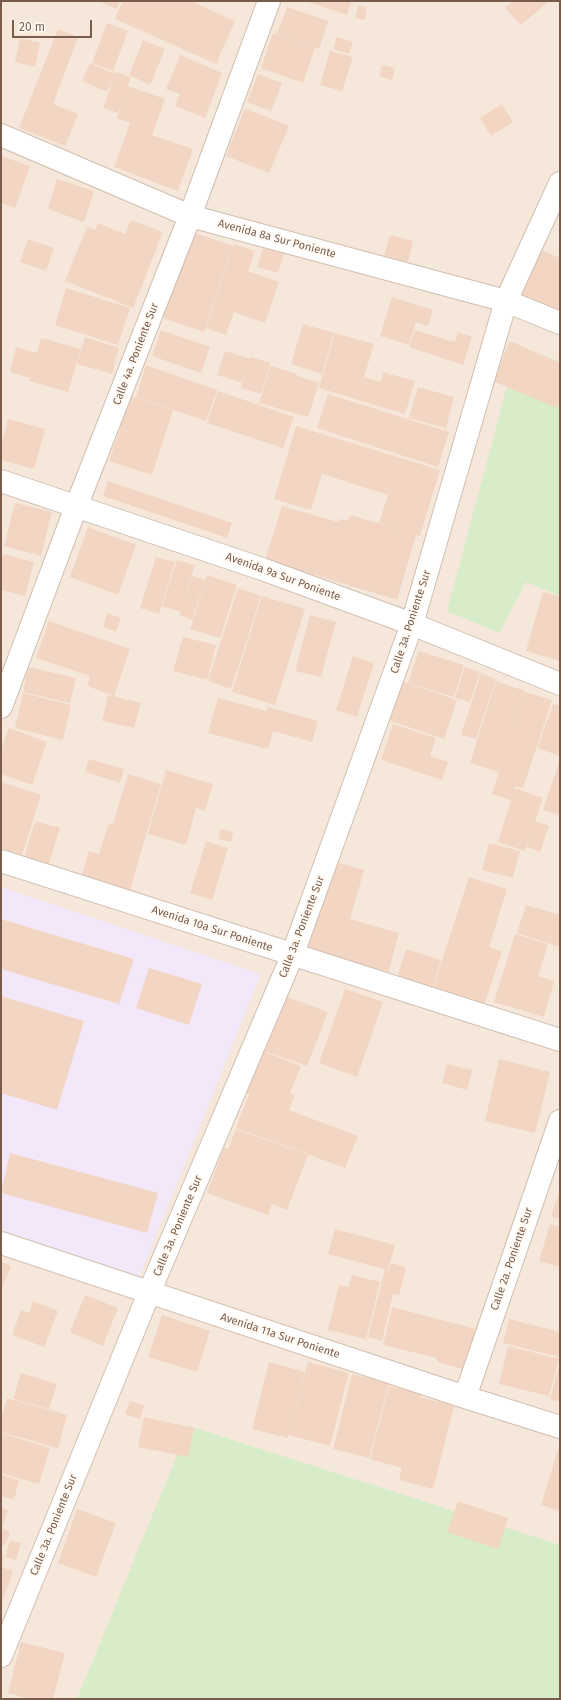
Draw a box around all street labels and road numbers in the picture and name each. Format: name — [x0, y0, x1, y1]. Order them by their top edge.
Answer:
street label: Avenida 8a Sur Poniente — [217, 217, 337, 261]
street label: Calle 4a. Poniente Sur — [110, 301, 162, 407]
street label: Avenida 9a Sur Poniente — [224, 550, 342, 604]
street label: Calle 3a. Poniente Sur — [388, 569, 434, 675]
street label: Calle 3a. Poniente Sur — [276, 874, 328, 980]
street label: Avenida 10a Sur Poniente — [150, 903, 274, 955]
street label: Calle 3a. Poniente Sur — [151, 1174, 205, 1278]
street label: Calle 2a. Poniente Sur — [488, 1206, 536, 1312]
street label: Avenida 11a Sur Poniente — [219, 1310, 341, 1362]
street label: Calle 3a. Poniente Sur — [28, 1472, 80, 1578]

